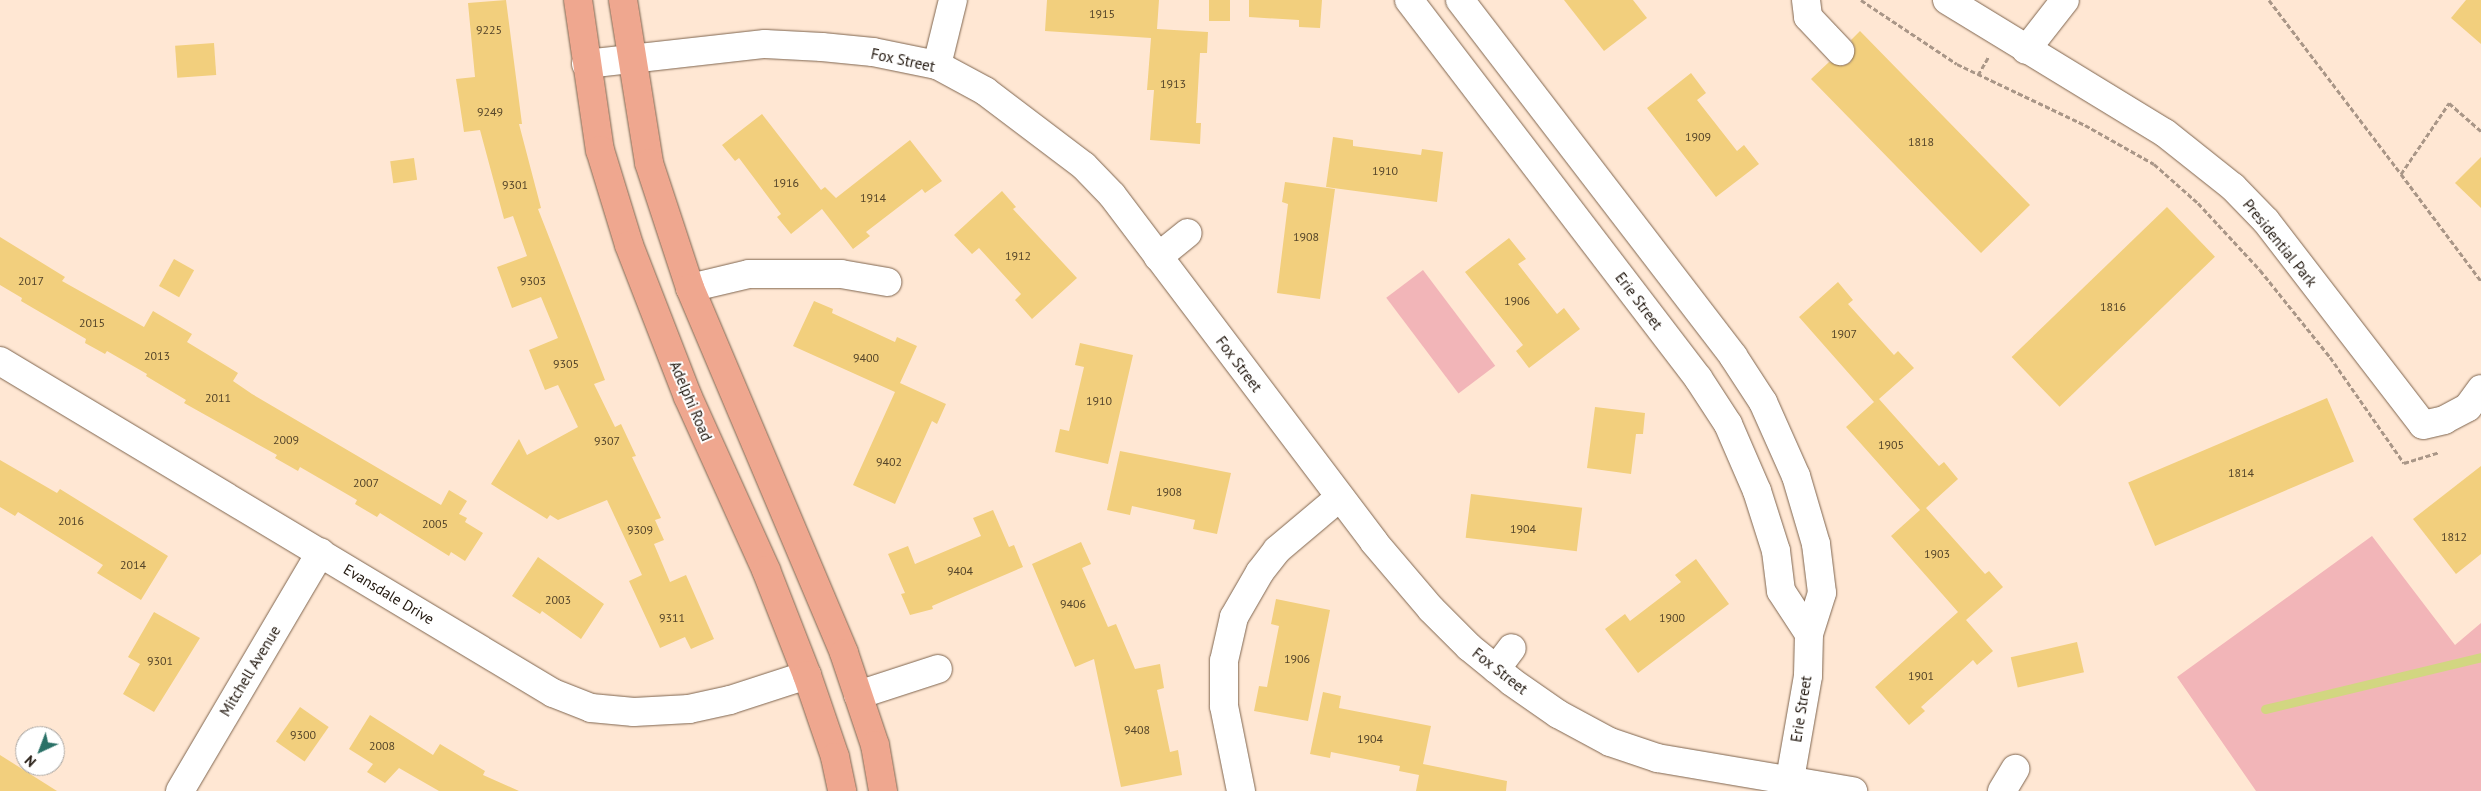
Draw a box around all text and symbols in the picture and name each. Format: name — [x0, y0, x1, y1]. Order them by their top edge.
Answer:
house number: 1915 — [1089, 7, 1115, 21]
house number: 9225 — [476, 23, 502, 37]
street label: Fox Street — [869, 44, 937, 76]
house number: 1913 — [1160, 77, 1186, 91]
house number: 9249 — [477, 105, 503, 119]
house number: 1909 — [1685, 130, 1711, 144]
house number: 1818 — [1908, 135, 1934, 149]
house number: 1910 — [1372, 164, 1398, 178]
house number: 1916 — [773, 176, 799, 190]
house number: 9301 — [502, 178, 528, 192]
house number: 1914 — [860, 191, 886, 205]
street label: Presidential Park — [2239, 196, 2321, 290]
house number: 1908 — [1293, 230, 1319, 244]
house number: 1912 — [1005, 249, 1031, 263]
street label: Erie Street — [1612, 269, 1666, 333]
house number: 2017 — [18, 274, 44, 288]
house number: 9303 — [520, 274, 546, 288]
house number: 1906 — [1504, 294, 1530, 308]
house number: 1816 — [2100, 300, 2126, 314]
house number: 2015 — [79, 316, 105, 330]
house number: 1907 — [1831, 327, 1857, 341]
street label: Fox Street — [1212, 332, 1266, 396]
house number: 2013 — [144, 349, 170, 363]
house number: 9400 — [853, 351, 879, 365]
house number: 9305 — [553, 357, 579, 371]
street label: Adelphi Road — [666, 358, 716, 444]
house number: 2011 — [205, 391, 231, 405]
house number: 1910 — [1086, 394, 1112, 408]
house number: 2009 — [273, 433, 299, 447]
house number: 9307 — [594, 434, 620, 448]
house number: 1905 — [1878, 438, 1904, 452]
house number: 9402 — [876, 455, 902, 469]
house number: 1814 — [2228, 466, 2254, 480]
house number: 2007 — [353, 476, 379, 490]
house number: 1908 — [1156, 485, 1182, 499]
house number: 2016 — [58, 514, 84, 528]
house number: 2005 — [422, 517, 448, 531]
house number: 1904 — [1510, 522, 1536, 536]
house number: 9309 — [627, 523, 653, 537]
house number: 1812 — [2441, 530, 2467, 544]
house number: 1903 — [1924, 547, 1950, 561]
house number: 2014 — [120, 558, 146, 572]
street label: Evansdale Drive — [340, 560, 438, 628]
house number: 9404 — [947, 564, 973, 578]
house number: 2003 — [545, 593, 571, 607]
house number: 9406 — [1060, 597, 1086, 611]
house number: 9311 — [659, 611, 685, 625]
house number: 1900 — [1659, 611, 1685, 625]
street label: Mitchell Avenue — [216, 622, 284, 720]
street label: Fox Street — [1469, 644, 1531, 698]
house number: 1906 — [1284, 652, 1310, 666]
house number: 9301 — [147, 654, 173, 668]
house number: 1901 — [1908, 669, 1934, 683]
street label: Erie Street — [1787, 674, 1815, 744]
house number: 9408 — [1124, 723, 1150, 737]
north arrow — [15, 726, 65, 776]
house number: 9300 — [290, 728, 316, 742]
house number: 1904 — [1357, 732, 1383, 746]
house number: 2008 — [369, 739, 395, 753]
text: N — [21, 752, 40, 771]

